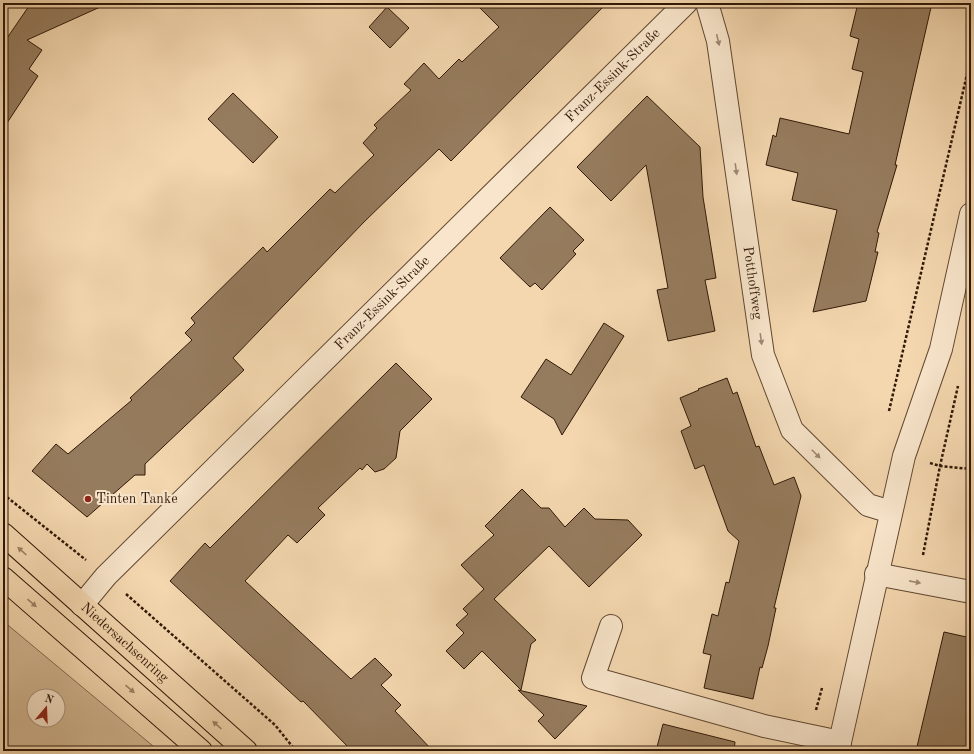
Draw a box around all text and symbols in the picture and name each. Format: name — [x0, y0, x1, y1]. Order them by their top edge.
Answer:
street label: Franz-Essink-Straße — [563, 26, 663, 125]
one-way arrow — [715, 34, 721, 47]
one-way arrow — [733, 163, 739, 175]
street label: Potthoffweg — [741, 246, 765, 321]
street label: Franz-Essink-Straße — [332, 254, 432, 353]
one-way arrow — [758, 333, 764, 345]
one-way arrow — [811, 449, 821, 459]
place label: Tinten Tanke — [96, 492, 178, 506]
marker: Tinten Tanke — [83, 494, 93, 504]
one-way arrow — [17, 546, 27, 556]
one-way arrow — [909, 579, 921, 585]
one-way arrow — [27, 599, 38, 608]
street label: Niedersachsenring — [78, 600, 171, 685]
one-way arrow — [125, 684, 135, 694]
north arrow — [26, 688, 66, 728]
text: N — [43, 693, 55, 707]
one-way arrow — [212, 720, 222, 730]

